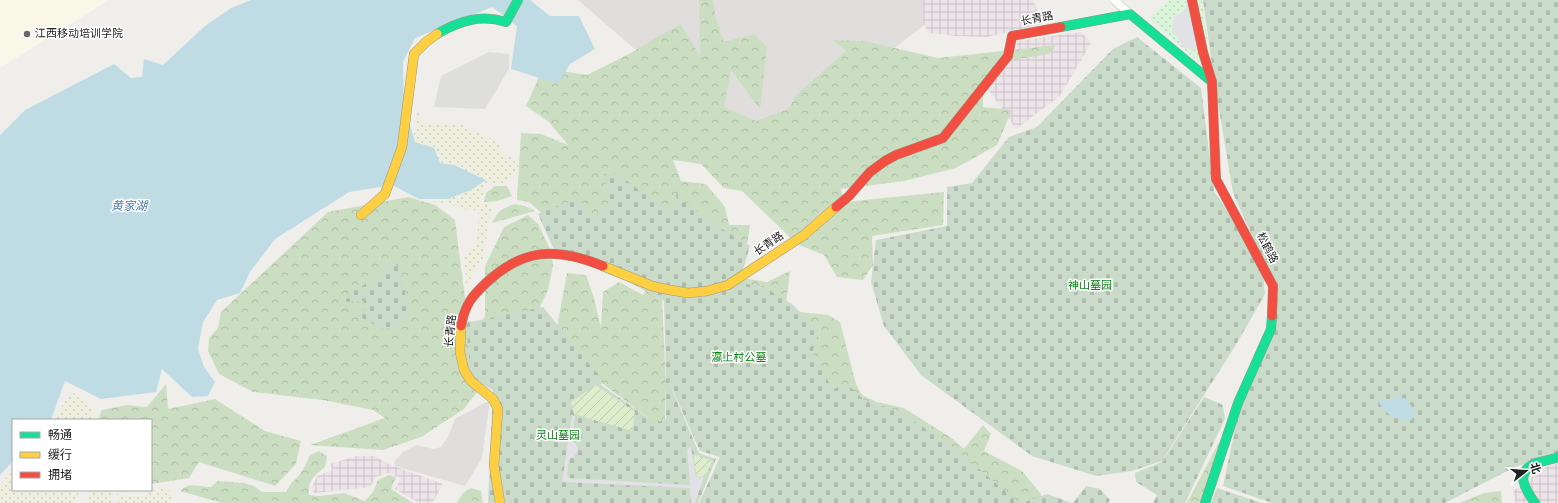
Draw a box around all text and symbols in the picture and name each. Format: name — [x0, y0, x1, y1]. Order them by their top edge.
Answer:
street label: 长青路 — [1019, 9, 1055, 29]
place label: 江西移动培训学院 — [35, 27, 123, 41]
marker: 江西移动培训学院 — [22, 29, 32, 39]
water label: 黄家湖 — [111, 199, 149, 215]
street label: 长青路 — [751, 229, 787, 259]
street label: 松鹤路 — [1253, 230, 1281, 266]
park label: 神山墓园 — [1068, 279, 1112, 293]
street label: 长青路 — [442, 314, 460, 348]
park label: 瀛上村公墓 — [712, 351, 767, 365]
legend — [12, 419, 152, 491]
text: 畅通 — [48, 428, 72, 444]
park label: 灵山墓园 — [536, 429, 580, 443]
text: 缓行 — [48, 448, 72, 464]
north arrow — [1506, 451, 1546, 491]
text: 北 — [1526, 461, 1543, 476]
text: 拥堵 — [48, 468, 72, 484]

